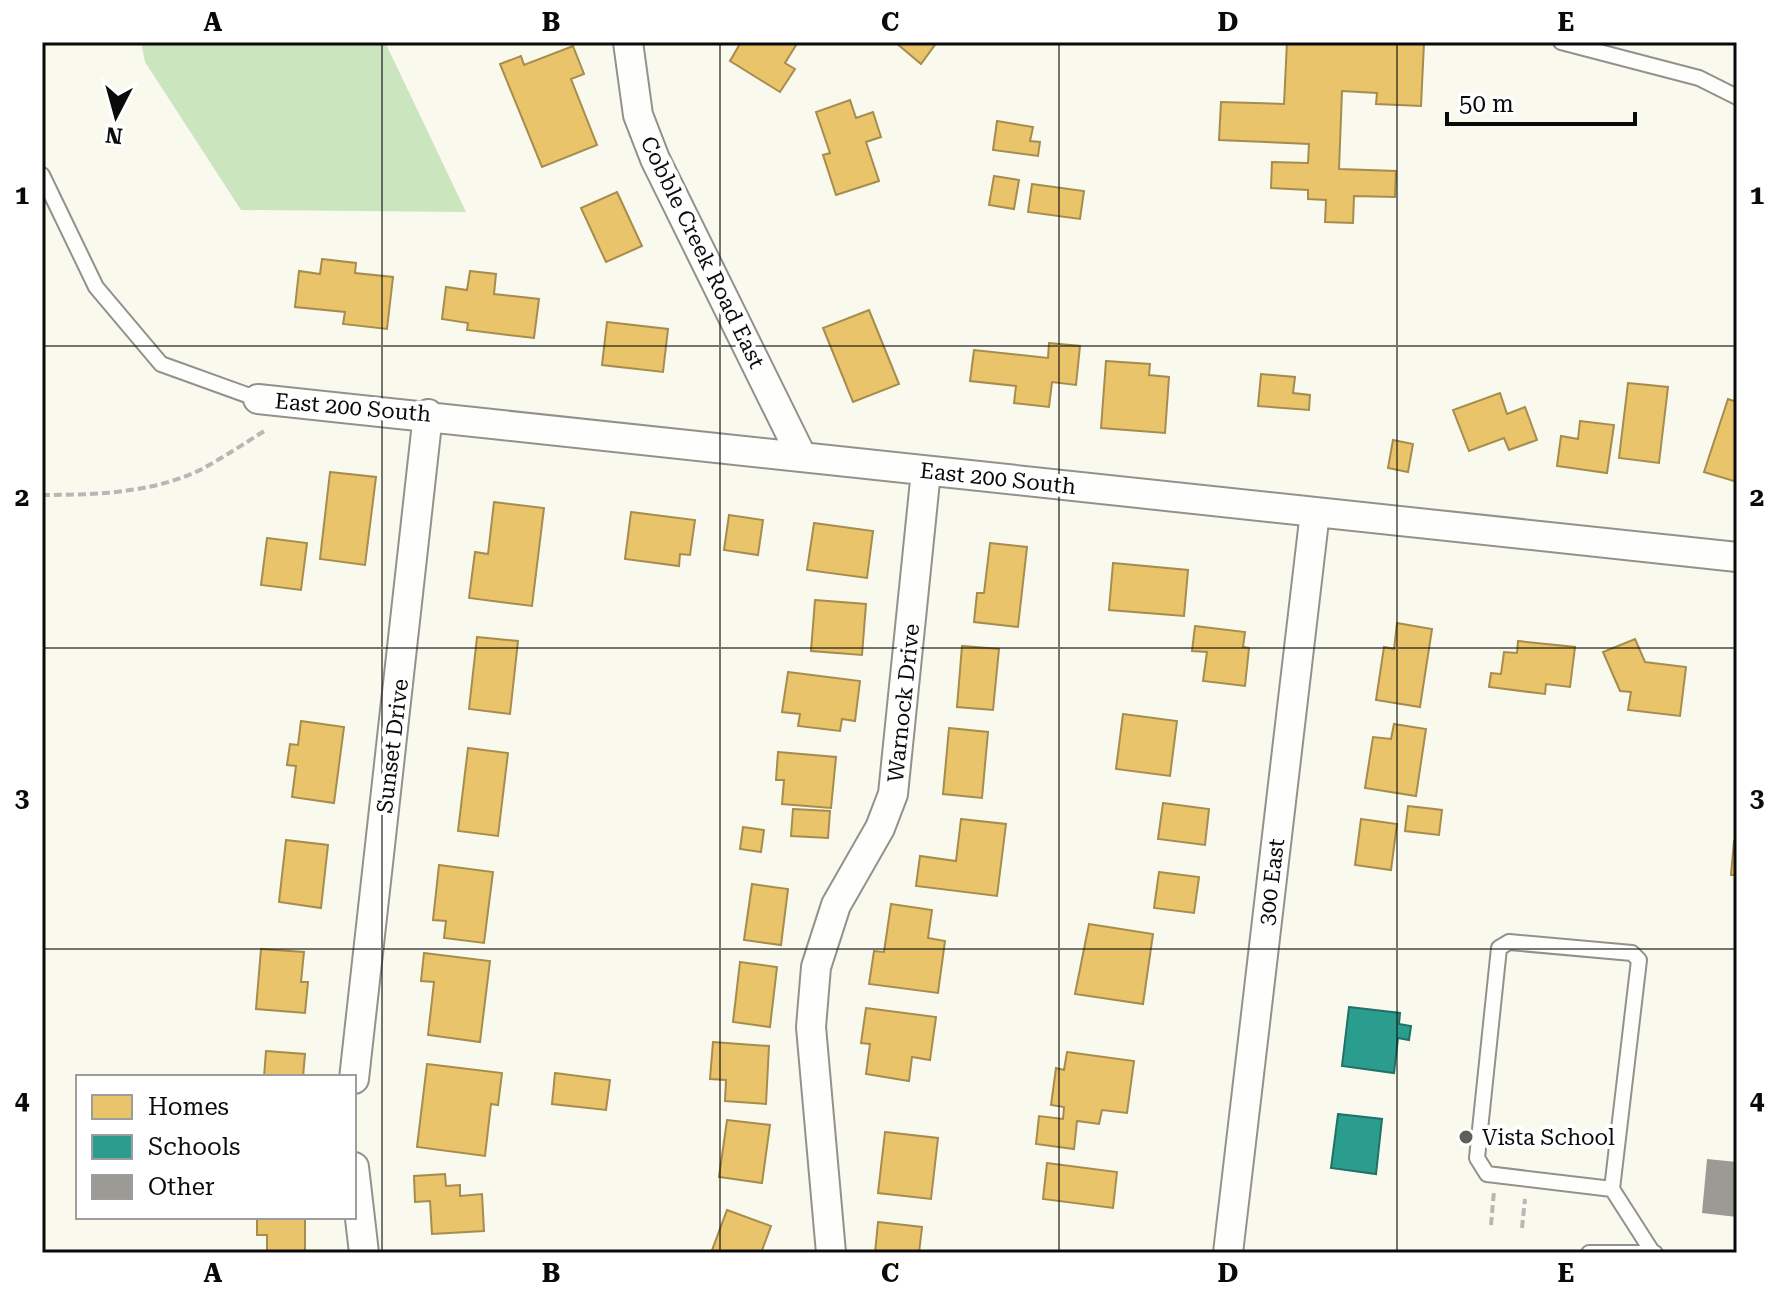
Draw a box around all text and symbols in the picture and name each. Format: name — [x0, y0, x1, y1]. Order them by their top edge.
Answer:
text: A — [204, 7, 223, 37]
text: B — [542, 7, 560, 37]
text: C — [881, 7, 899, 37]
text: D — [1218, 7, 1238, 37]
text: E — [1558, 7, 1574, 37]
north arrow — [76, 76, 156, 156]
scale bar — [1447, 76, 1635, 126]
text: 50 m — [1459, 90, 1514, 118]
text: N — [104, 122, 124, 149]
street label: Cobble Creek Road East — [635, 132, 770, 372]
text: 1 — [15, 180, 29, 210]
text: 1 — [1750, 180, 1764, 210]
street label: East 200 South — [274, 388, 432, 427]
street label: East 200 South — [919, 458, 1077, 499]
text: 2 — [15, 482, 29, 512]
text: 2 — [1750, 482, 1764, 512]
street label: Warnock Drive — [883, 623, 924, 784]
street label: Sunset Drive — [372, 677, 413, 815]
text: 3 — [15, 783, 29, 813]
text: 3 — [1750, 783, 1764, 813]
street label: 300 East — [1254, 837, 1289, 927]
legend — [76, 1075, 356, 1219]
text: 4 — [15, 1085, 30, 1115]
text: 4 — [1750, 1085, 1765, 1115]
text: Homes — [148, 1093, 229, 1121]
place label: Vista School — [1482, 1125, 1615, 1150]
marker: Vista School — [1457, 1128, 1475, 1146]
text: Schools — [148, 1133, 241, 1161]
text: Other — [148, 1173, 215, 1201]
text: A — [204, 1258, 223, 1288]
text: B — [542, 1258, 560, 1288]
text: C — [881, 1258, 899, 1288]
text: D — [1218, 1258, 1238, 1288]
text: E — [1558, 1258, 1574, 1288]

